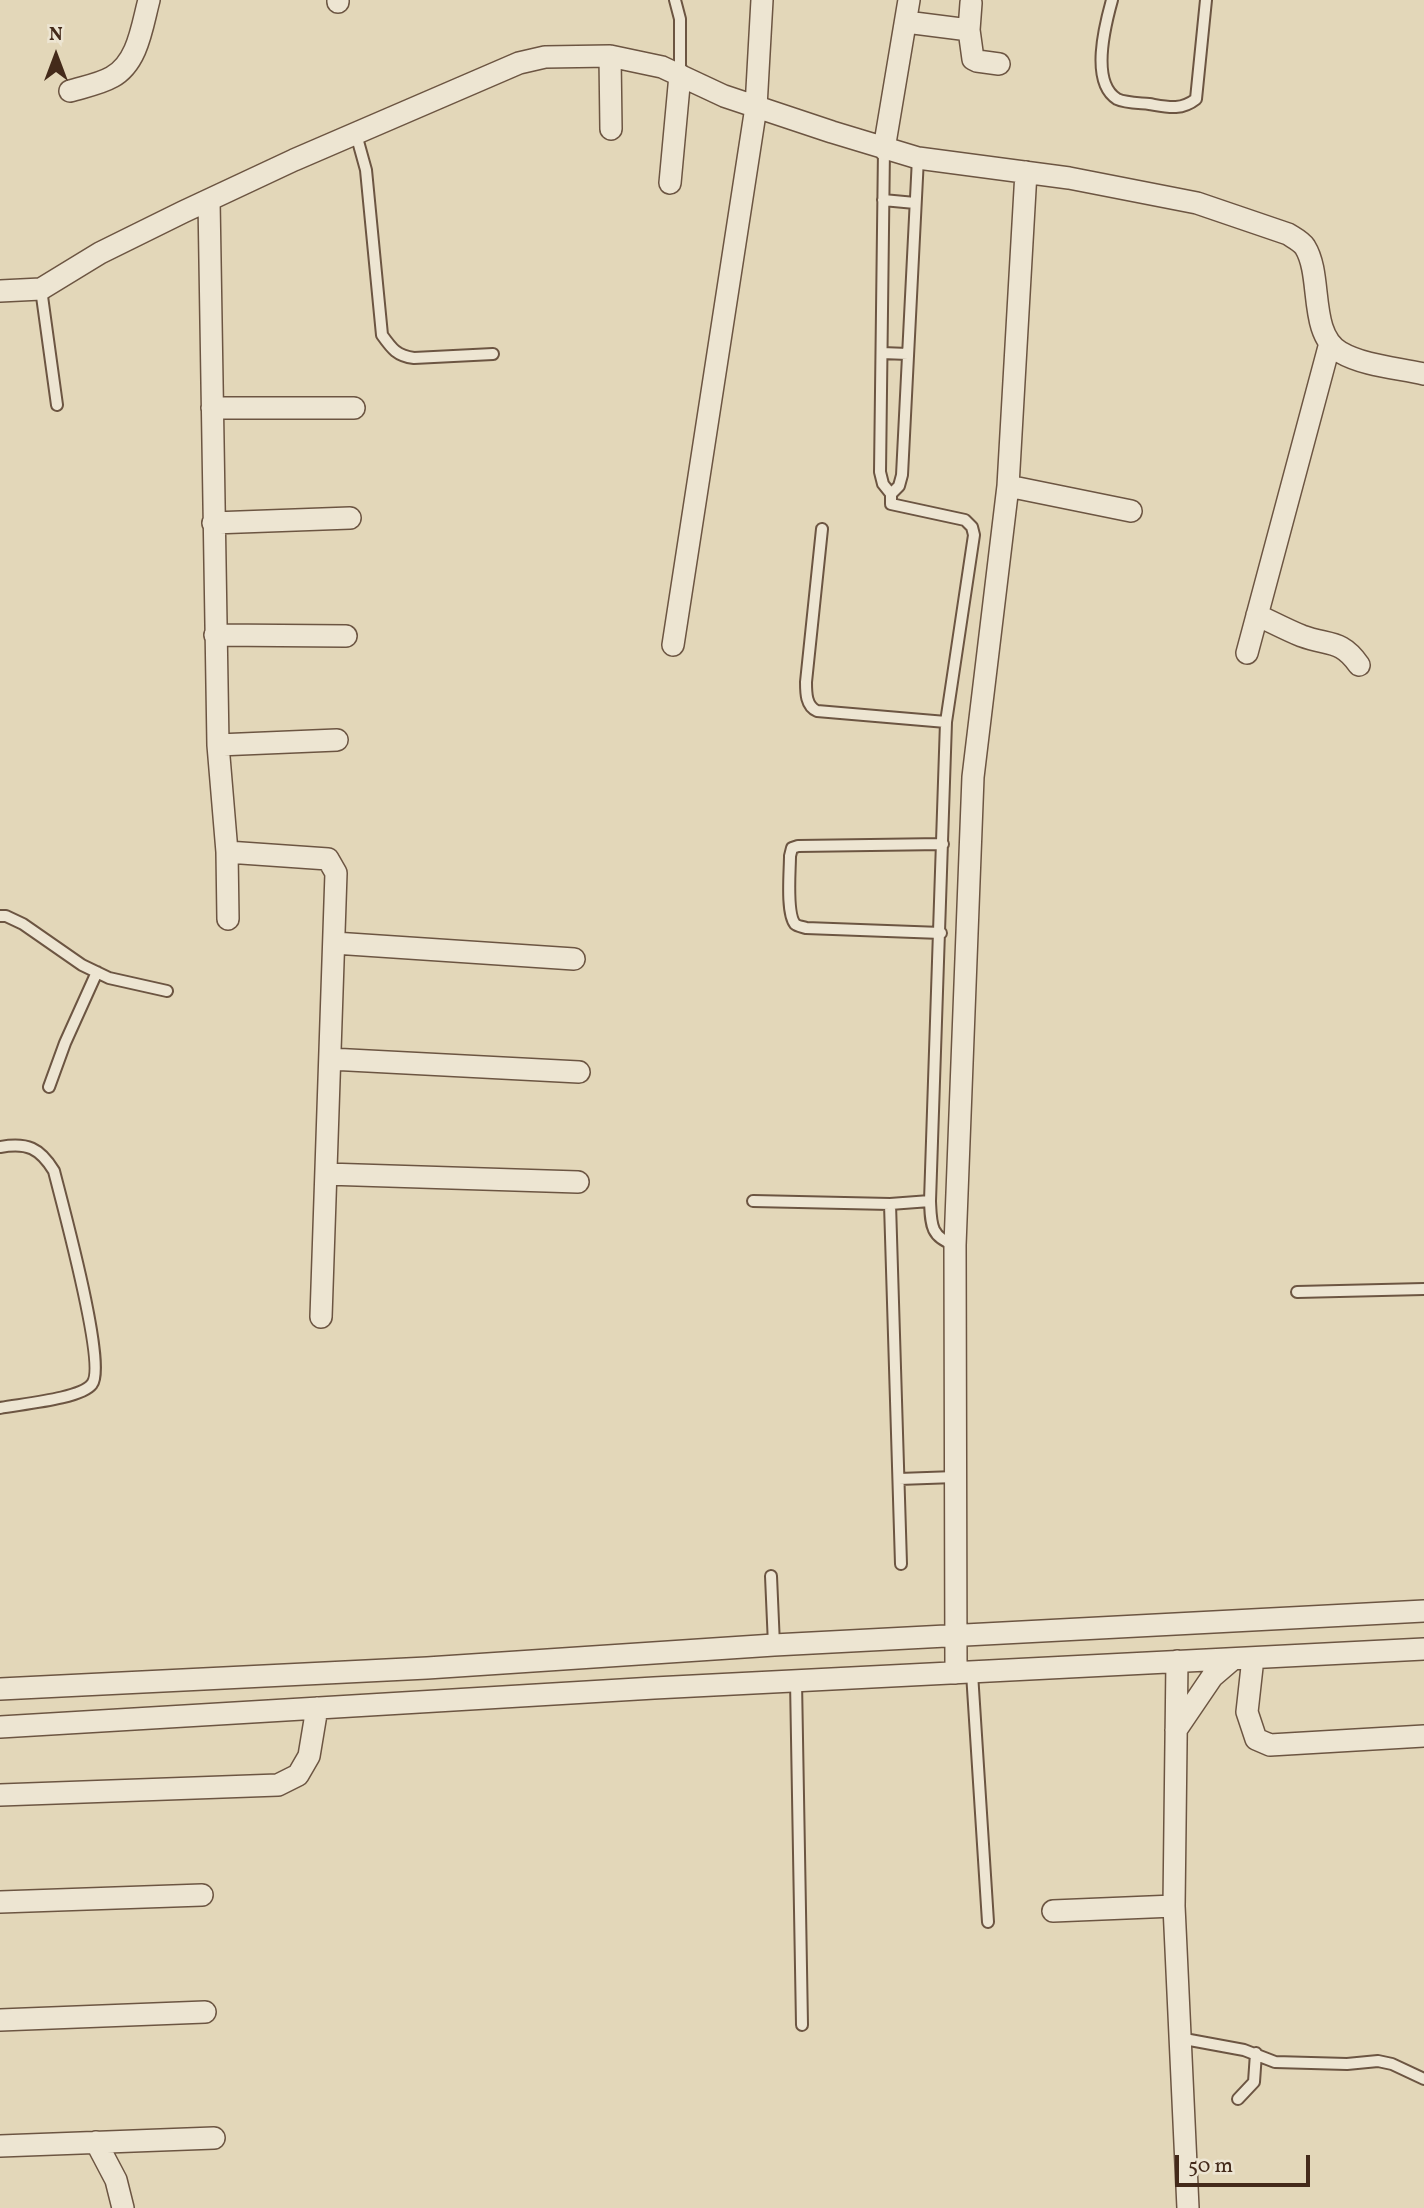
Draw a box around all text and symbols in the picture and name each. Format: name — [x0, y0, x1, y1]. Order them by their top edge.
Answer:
north arrow — [21, 21, 91, 91]
text: N — [49, 22, 63, 48]
scale bar — [1179, 2142, 1314, 2186]
text: 50 m — [1188, 2152, 1233, 2181]

